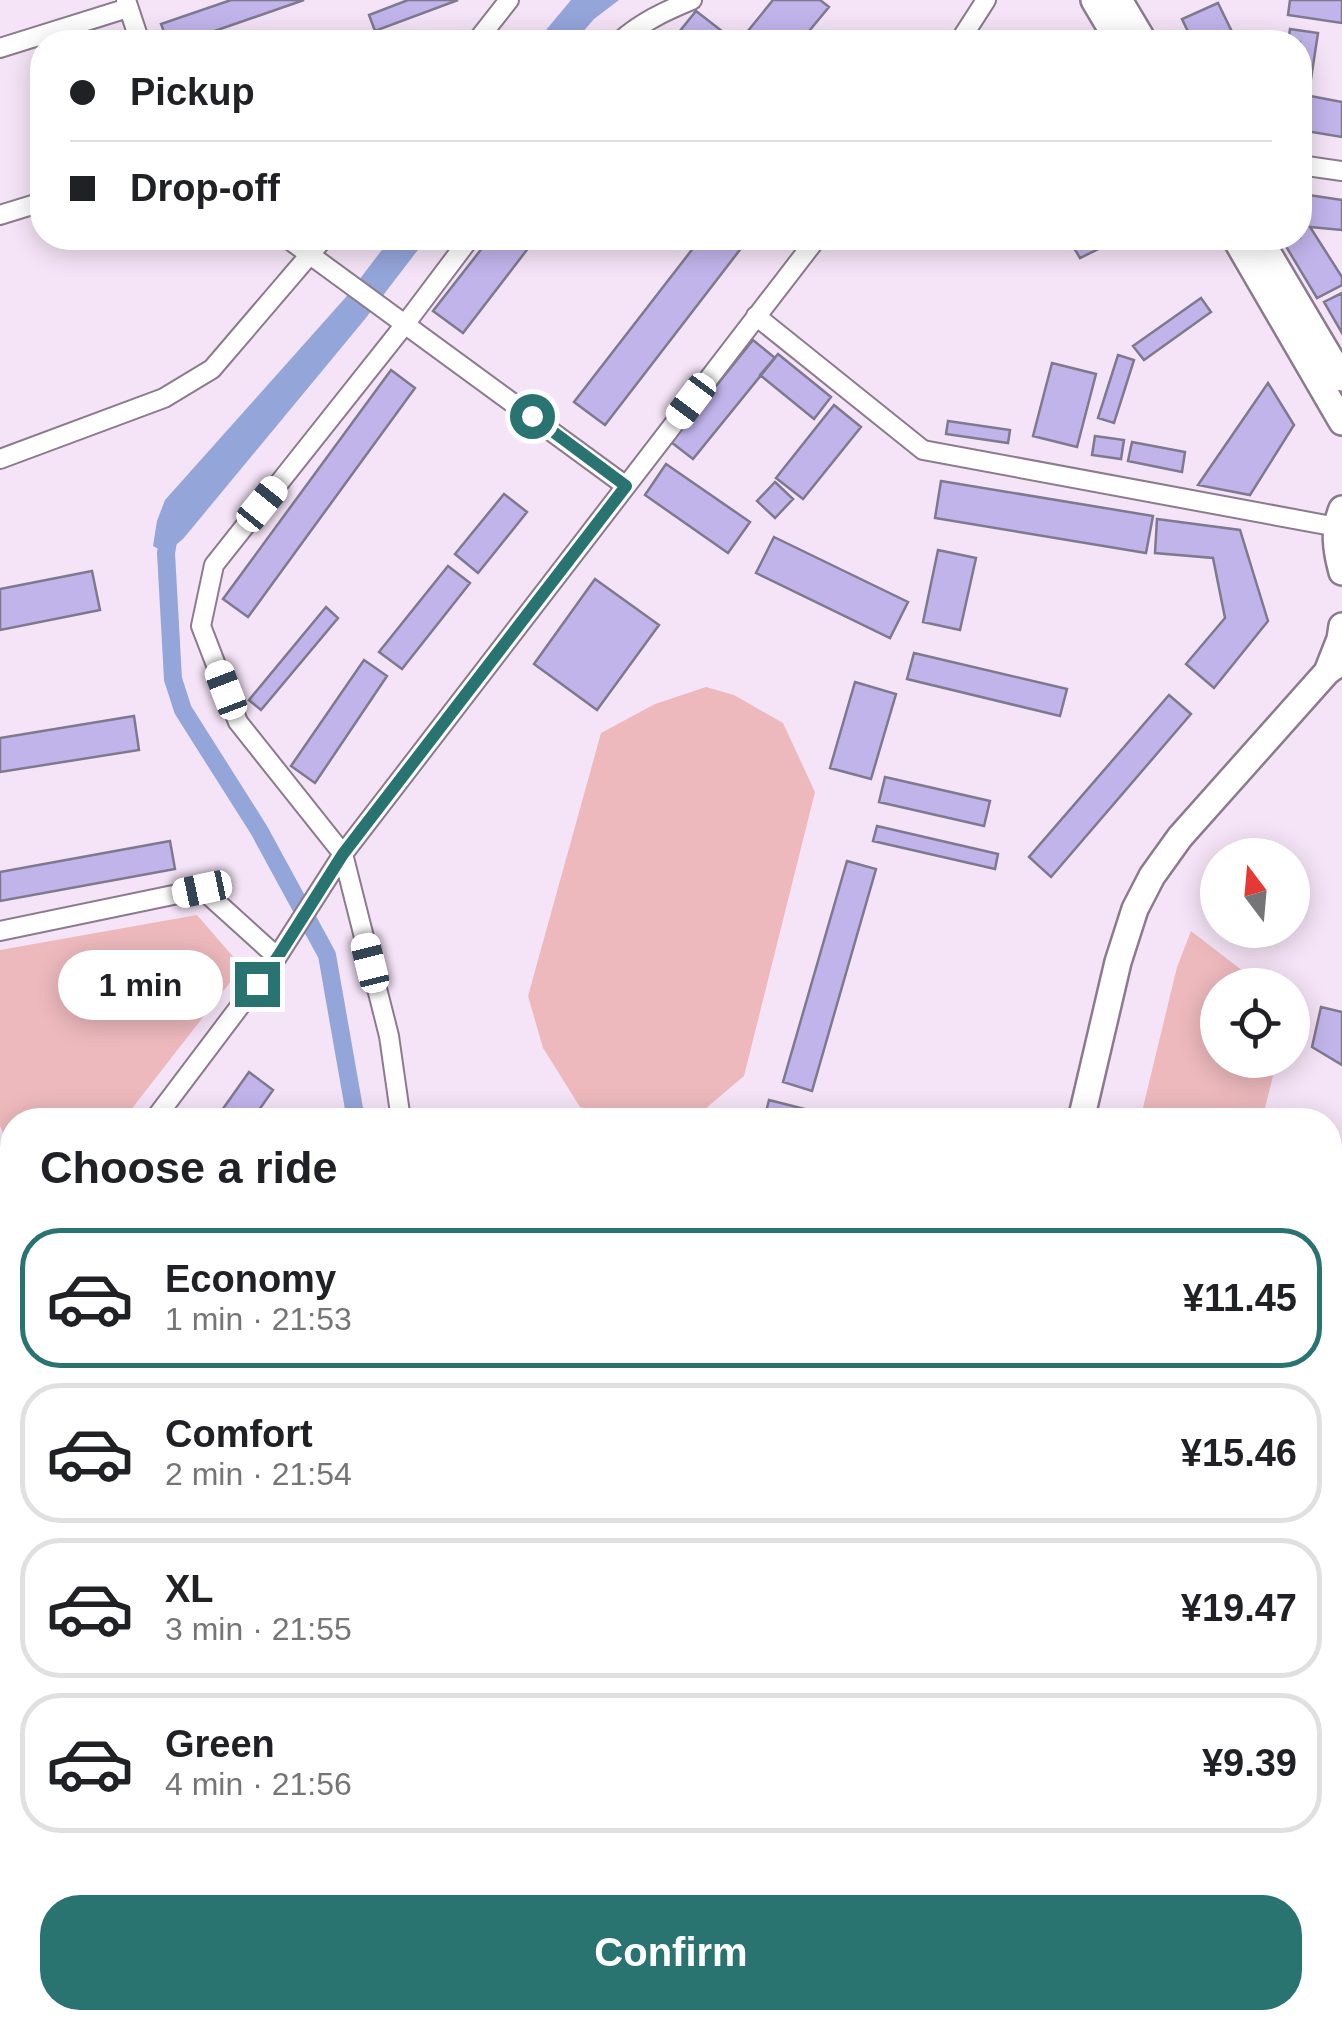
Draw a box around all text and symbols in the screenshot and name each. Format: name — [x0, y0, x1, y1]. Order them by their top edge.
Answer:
text: Pickup — [130, 71, 255, 113]
text: Drop-off — [130, 167, 280, 209]
car — [661, 368, 721, 434]
route start — [510, 394, 555, 439]
car — [231, 471, 293, 537]
car — [201, 657, 251, 723]
north arrow — [1200, 838, 1310, 948]
map controls — [1200, 838, 1310, 1078]
car — [170, 868, 234, 910]
car — [348, 930, 392, 996]
callout: 1 min — [57, 949, 222, 1019]
route end — [235, 962, 280, 1007]
text: 1 min — [99, 967, 182, 1003]
button: locate — [1200, 968, 1310, 1078]
text: Choose a ride — [40, 1142, 338, 1193]
icon: car — [45, 1253, 135, 1343]
text: Economy — [165, 1258, 336, 1300]
text: ¥11.45 — [1183, 1277, 1297, 1319]
text: 1 min · 21:53 — [165, 1301, 352, 1337]
icon: car — [45, 1408, 135, 1498]
text: Comfort — [165, 1413, 313, 1455]
text: ¥15.46 — [1181, 1432, 1297, 1474]
text: 2 min · 21:54 — [165, 1456, 352, 1492]
icon: car — [45, 1563, 135, 1653]
text: XL — [165, 1568, 214, 1610]
text: ¥19.47 — [1181, 1587, 1297, 1629]
text: 3 min · 21:55 — [165, 1611, 352, 1647]
icon: car — [45, 1718, 135, 1808]
text: Green — [165, 1723, 275, 1765]
text: ¥9.39 — [1202, 1742, 1297, 1784]
text: 4 min · 21:56 — [165, 1766, 352, 1802]
button: Confirm — [40, 1895, 1302, 2010]

